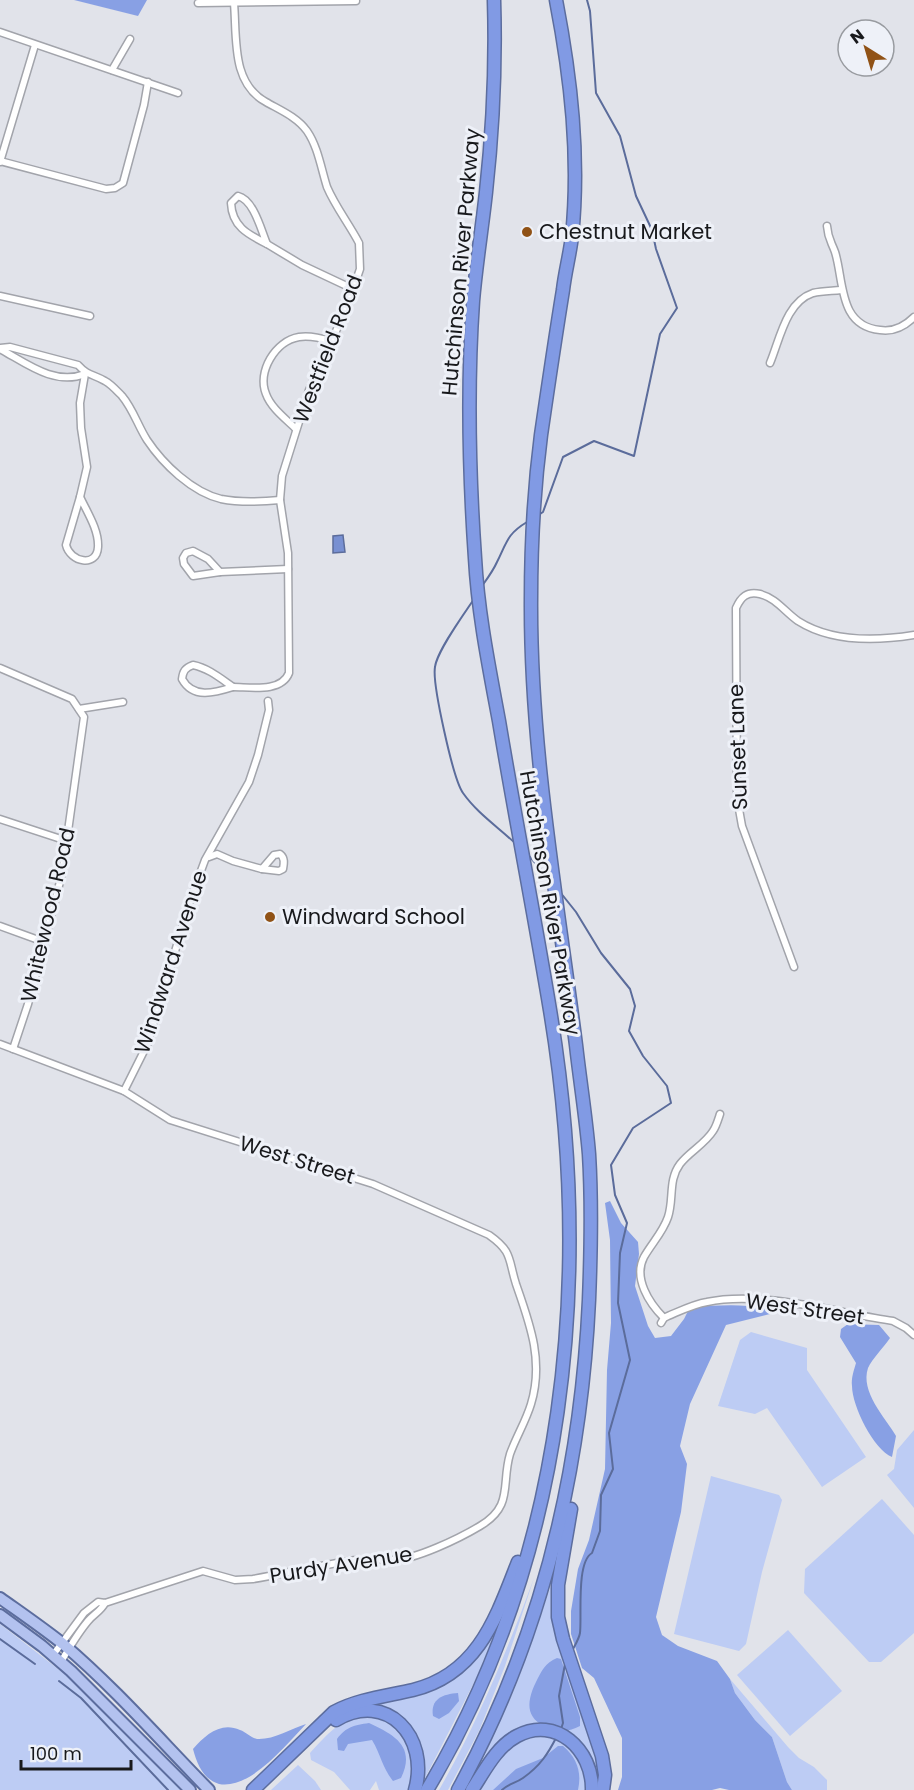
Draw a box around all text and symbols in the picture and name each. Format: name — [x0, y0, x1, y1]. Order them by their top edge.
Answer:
north arrow — [836, 18, 896, 78]
text: N — [846, 24, 869, 49]
street label: Hutchinson River Parkway — [434, 127, 487, 397]
place label: Chestnut Market — [539, 217, 712, 246]
marker: Chestnut Market — [520, 225, 534, 239]
street label: Westfield Road — [286, 270, 369, 427]
street label: Sunset Lane — [721, 683, 754, 811]
street label: Hutchinson River Parkway — [513, 768, 588, 1038]
street label: Whitewood Road — [13, 825, 82, 1005]
street label: Windward Avenue — [127, 866, 214, 1057]
place label: Windward School — [282, 902, 465, 931]
marker: Windward School — [263, 910, 277, 924]
street label: West Street — [236, 1128, 358, 1191]
street label: West Street — [744, 1286, 866, 1331]
street label: Purdy Avenue — [268, 1539, 414, 1590]
scale bar — [21, 1733, 130, 1771]
text: 100 m — [30, 1741, 82, 1766]

